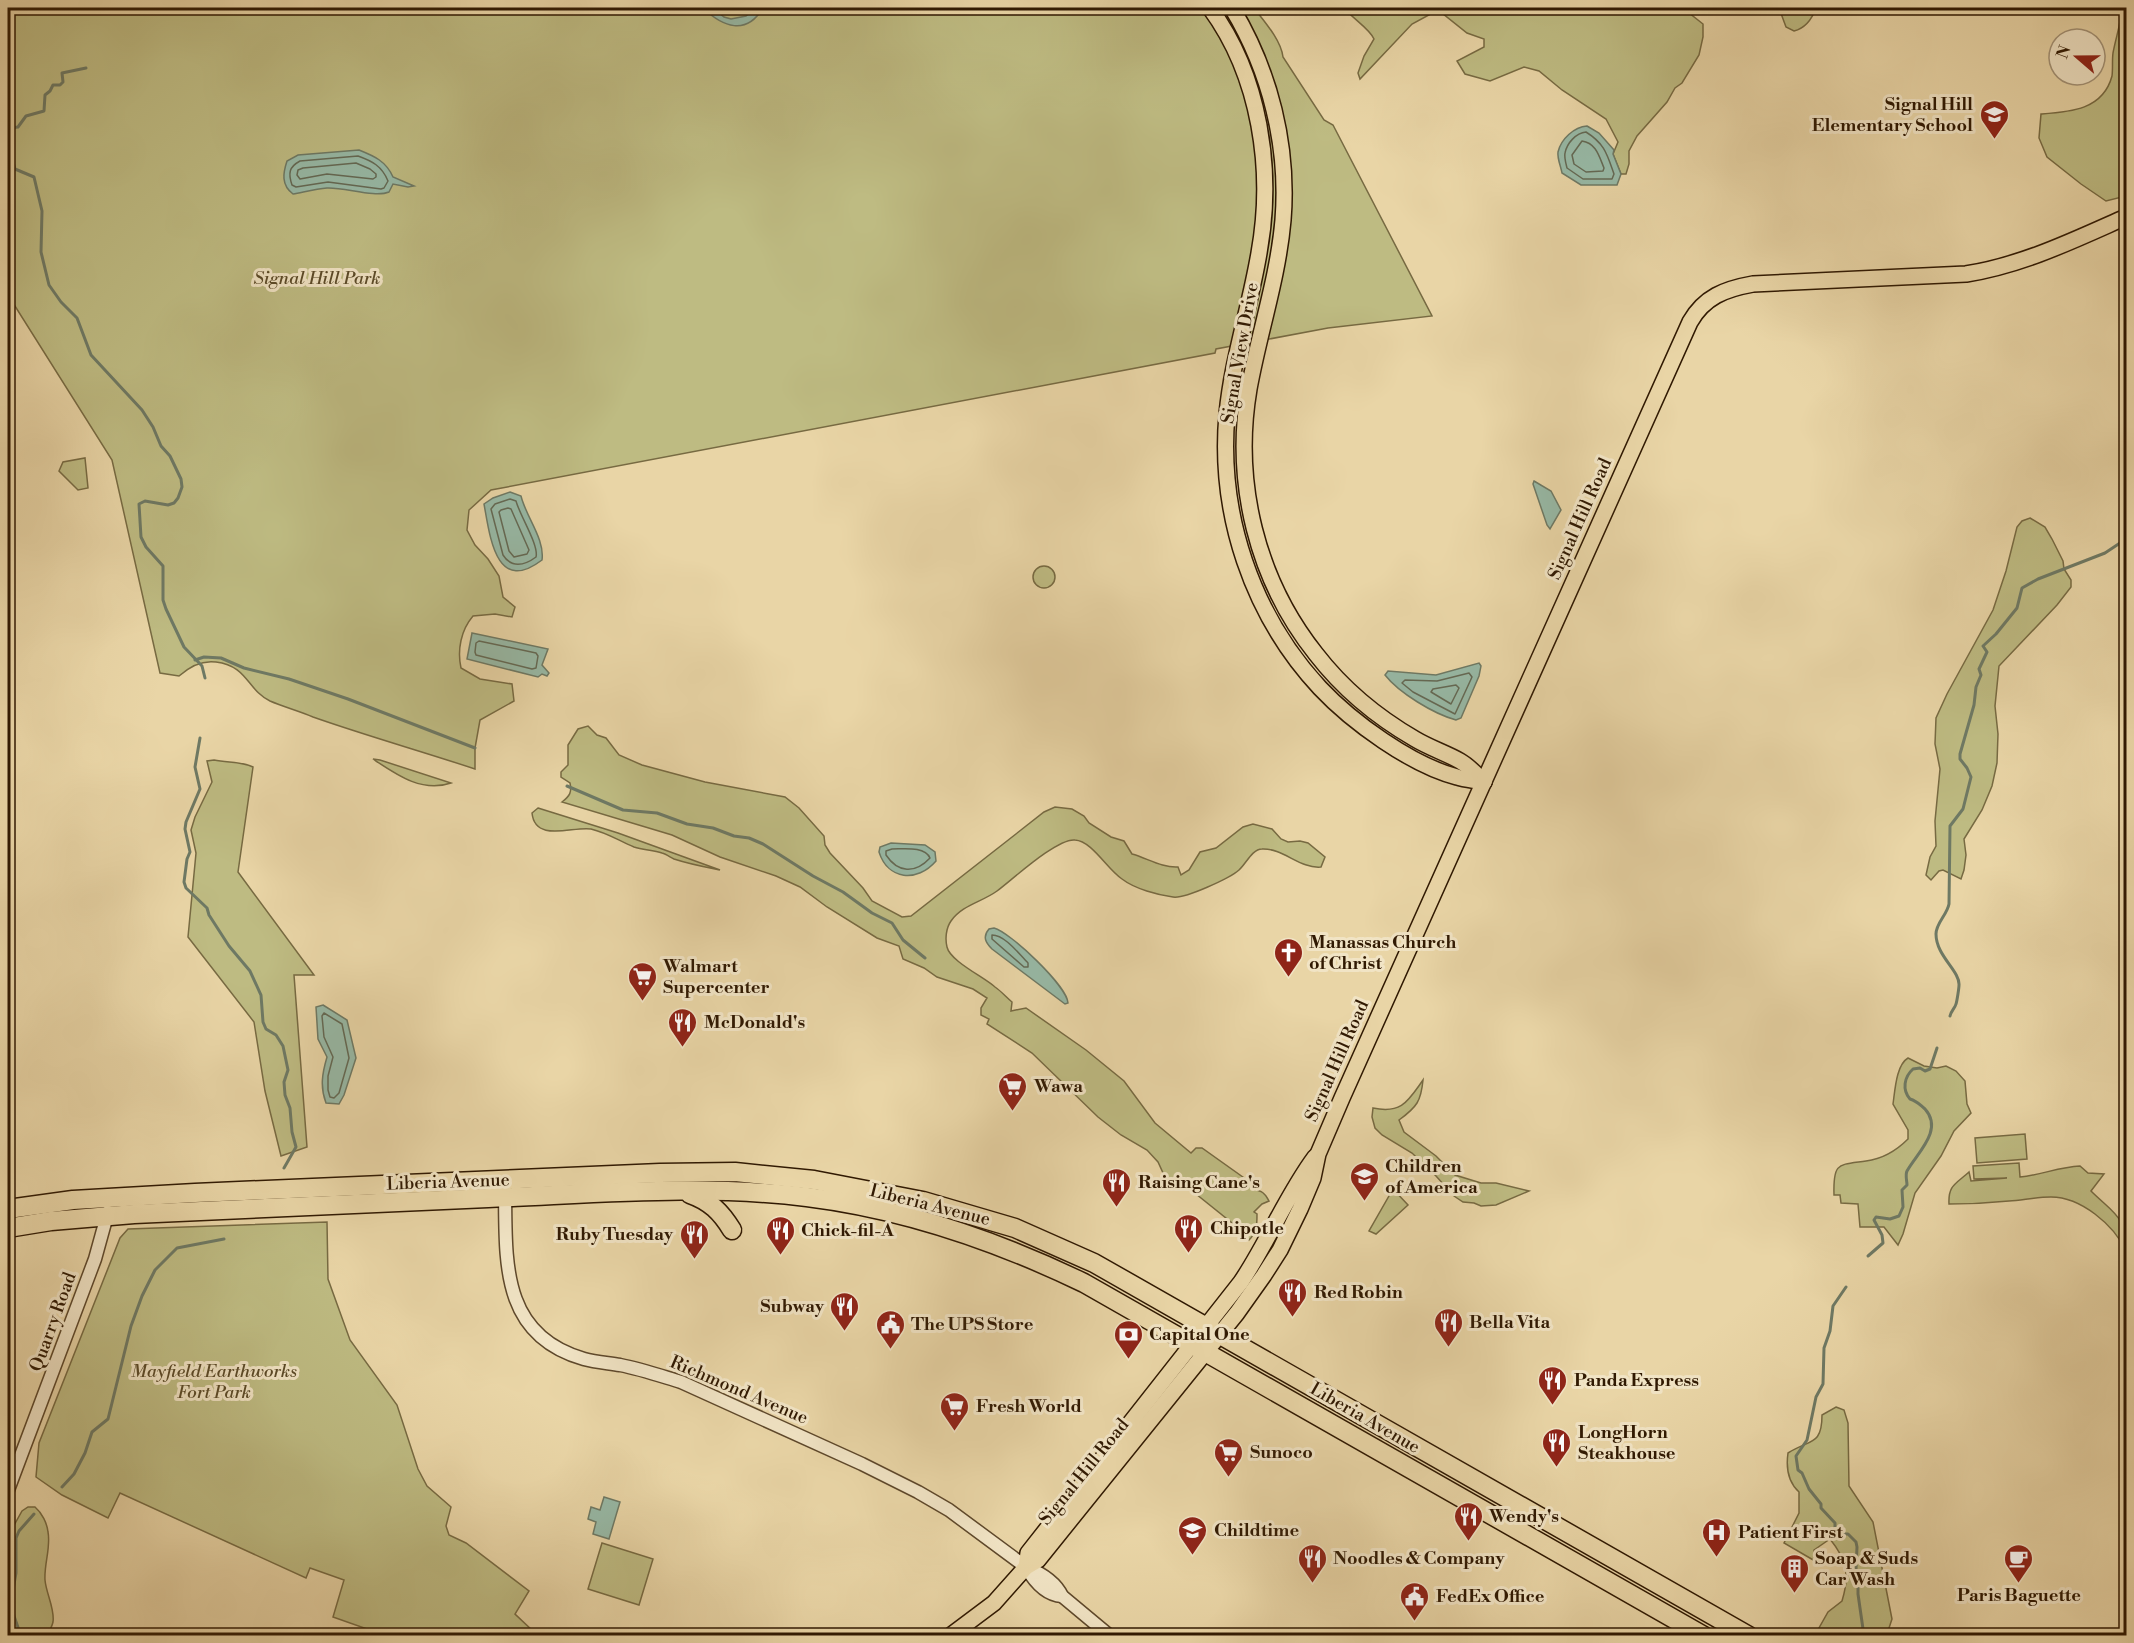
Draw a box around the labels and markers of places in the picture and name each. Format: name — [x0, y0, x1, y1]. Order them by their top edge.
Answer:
place label: Signal Hill Elementary School — [1812, 93, 1973, 137]
school or university icon: Signal Hill Elementary School — [1978, 98, 2010, 140]
place label: Manassas Church of Christ — [1309, 931, 1456, 975]
church icon: Manassas Church of Christ — [1272, 936, 1304, 978]
place label: Walmart Supercenter — [662, 955, 770, 999]
supermarket icon: Walmart Supercenter — [626, 960, 658, 1002]
restaurant icon: McDonald's — [667, 1006, 699, 1048]
place label: McDonald's — [704, 1011, 805, 1034]
supermarket icon: Wawa — [997, 1070, 1029, 1112]
place label: Wawa — [1033, 1075, 1083, 1098]
place label: Children of America — [1385, 1155, 1478, 1199]
school or university icon: Children of America — [1348, 1160, 1380, 1202]
restaurant icon: Raising Cane's — [1101, 1166, 1133, 1208]
place label: Raising Cane's — [1138, 1171, 1260, 1194]
restaurant icon: Chipotle — [1173, 1212, 1205, 1254]
restaurant icon: Chick-fil-A — [764, 1214, 796, 1256]
place label: Chipotle — [1210, 1217, 1284, 1240]
restaurant icon: Ruby Tuesday — [678, 1218, 710, 1260]
place label: Chick-fil-A — [801, 1219, 895, 1242]
place label: Ruby Tuesday — [556, 1223, 674, 1246]
restaurant icon: Red Robin — [1277, 1276, 1309, 1318]
place label: Red Robin — [1314, 1281, 1403, 1304]
restaurant icon: Subway — [829, 1290, 861, 1332]
place label: Subway — [760, 1295, 825, 1318]
restaurant icon: Bella Vita — [1432, 1306, 1464, 1348]
public building icon: The UPS Store — [874, 1308, 906, 1350]
place label: Bella Vita — [1469, 1311, 1551, 1334]
place label: The UPS Store — [911, 1313, 1034, 1336]
bank icon: Capital One — [1112, 1318, 1144, 1360]
place label: Capital One — [1149, 1323, 1250, 1346]
restaurant icon: Panda Express — [1537, 1364, 1569, 1406]
place label: Panda Express — [1574, 1369, 1699, 1392]
supermarket icon: Fresh World — [939, 1390, 971, 1432]
place label: Fresh World — [976, 1395, 1082, 1418]
place label: LongHorn Steakhouse — [1578, 1421, 1676, 1465]
restaurant icon: LongHorn Steakhouse — [1541, 1426, 1573, 1468]
supermarket icon: Sunoco — [1213, 1436, 1245, 1478]
place label: Sunoco — [1250, 1441, 1313, 1464]
restaurant icon: Wendy's — [1452, 1500, 1484, 1542]
place label: Wendy's — [1488, 1505, 1559, 1528]
school or university icon: Childtime — [1177, 1514, 1209, 1556]
hospital icon: Patient First — [1701, 1516, 1733, 1558]
place label: Childtime — [1214, 1519, 1299, 1542]
place label: Patient First — [1738, 1521, 1844, 1544]
restaurant icon: Noodles & Company — [1296, 1542, 1328, 1584]
cafe icon: Paris Baguette — [2003, 1542, 2035, 1584]
place label: Noodles & Company — [1333, 1547, 1505, 1570]
place label: Soap & Suds Car Wash — [1815, 1547, 1918, 1591]
building icon: Soap & Suds Car Wash — [1778, 1552, 1810, 1594]
public building icon: FedEx Office — [1399, 1580, 1431, 1622]
place label: Paris Baguette — [1957, 1584, 2081, 1607]
place label: FedEx Office — [1436, 1585, 1545, 1608]

